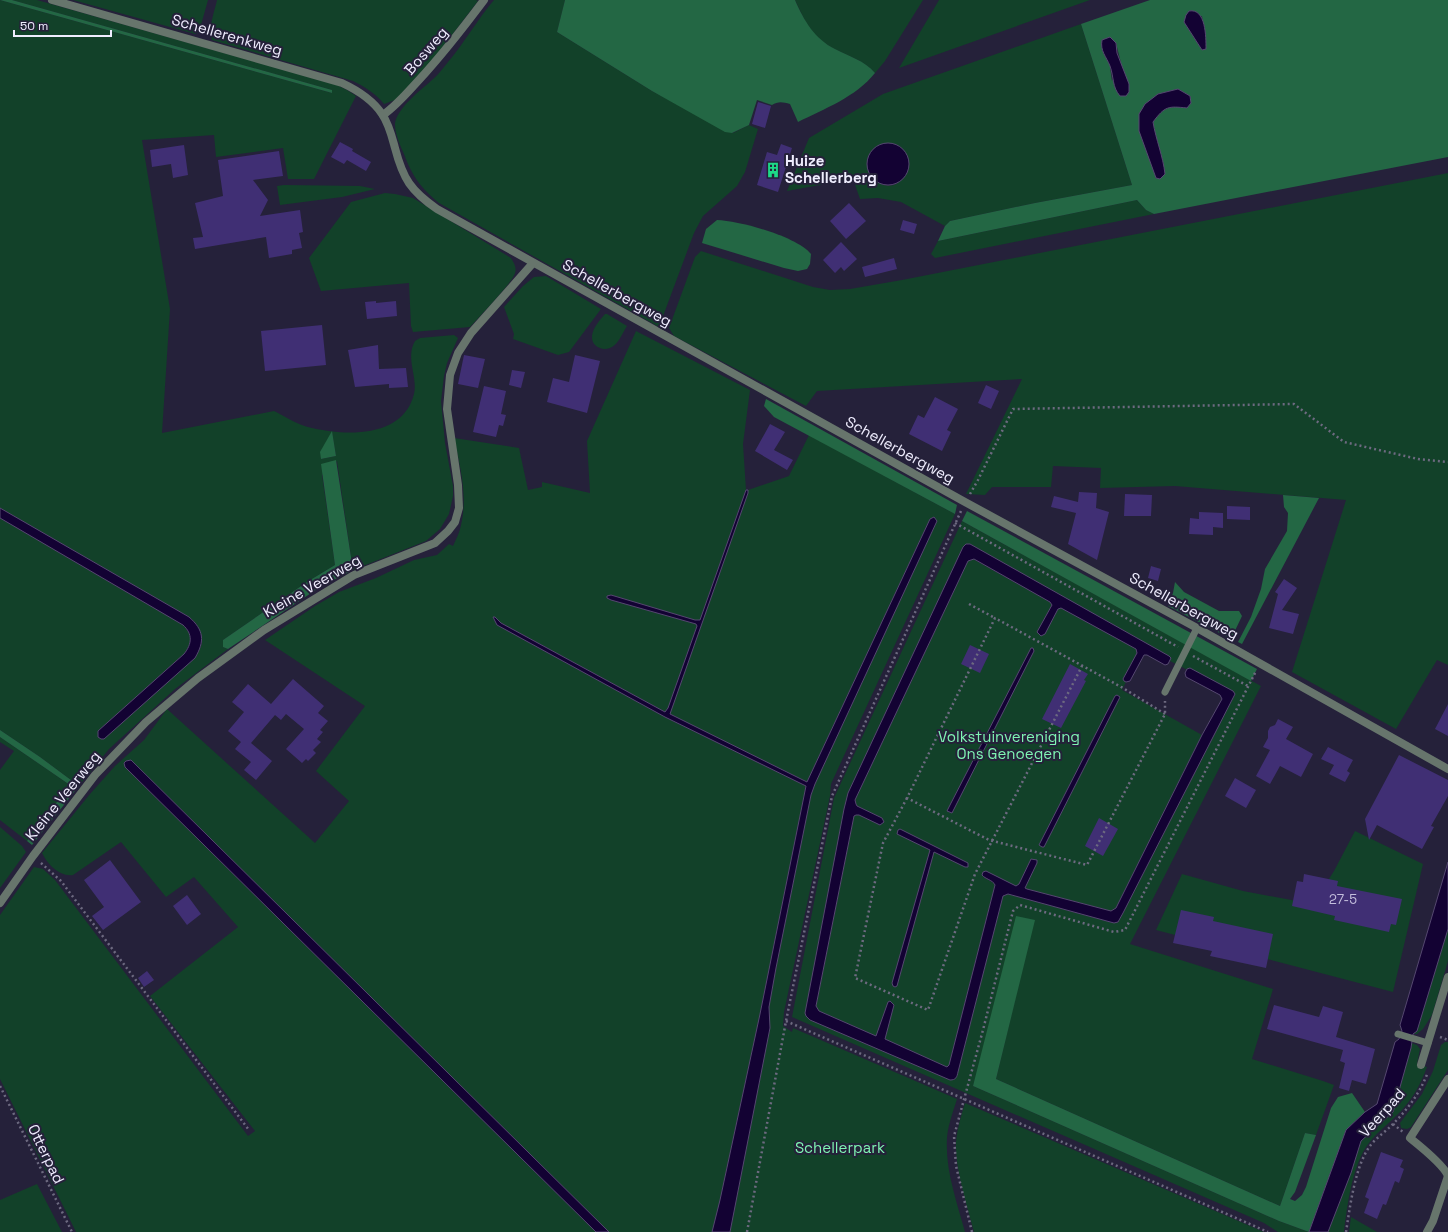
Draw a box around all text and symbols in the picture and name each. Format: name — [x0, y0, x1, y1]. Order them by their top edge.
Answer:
street label: Schellerenkweg — [170, 10, 285, 59]
scale bar — [14, 12, 111, 38]
text: 50 m — [20, 18, 48, 34]
street label: Bosweg — [400, 23, 452, 79]
place label: Huize Schellerberg — [785, 151, 877, 187]
building icon: Huize Schellerberg — [764, 161, 782, 179]
street label: Schellerbergweg — [559, 255, 675, 330]
street label: Schellerbergweg — [842, 412, 958, 487]
street label: Kleine Veerweg — [260, 550, 364, 621]
street label: Schellerbergweg — [1126, 568, 1242, 643]
park label: Volkstuinvereniging Ons Genoegen — [938, 727, 1080, 763]
street label: Kleine Veerweg — [21, 747, 104, 844]
house number: 27-5 — [1329, 891, 1357, 908]
street label: Veerpad — [1355, 1084, 1409, 1141]
street label: Otterpad — [24, 1121, 69, 1187]
park label: Schellerpark — [795, 1138, 885, 1157]

